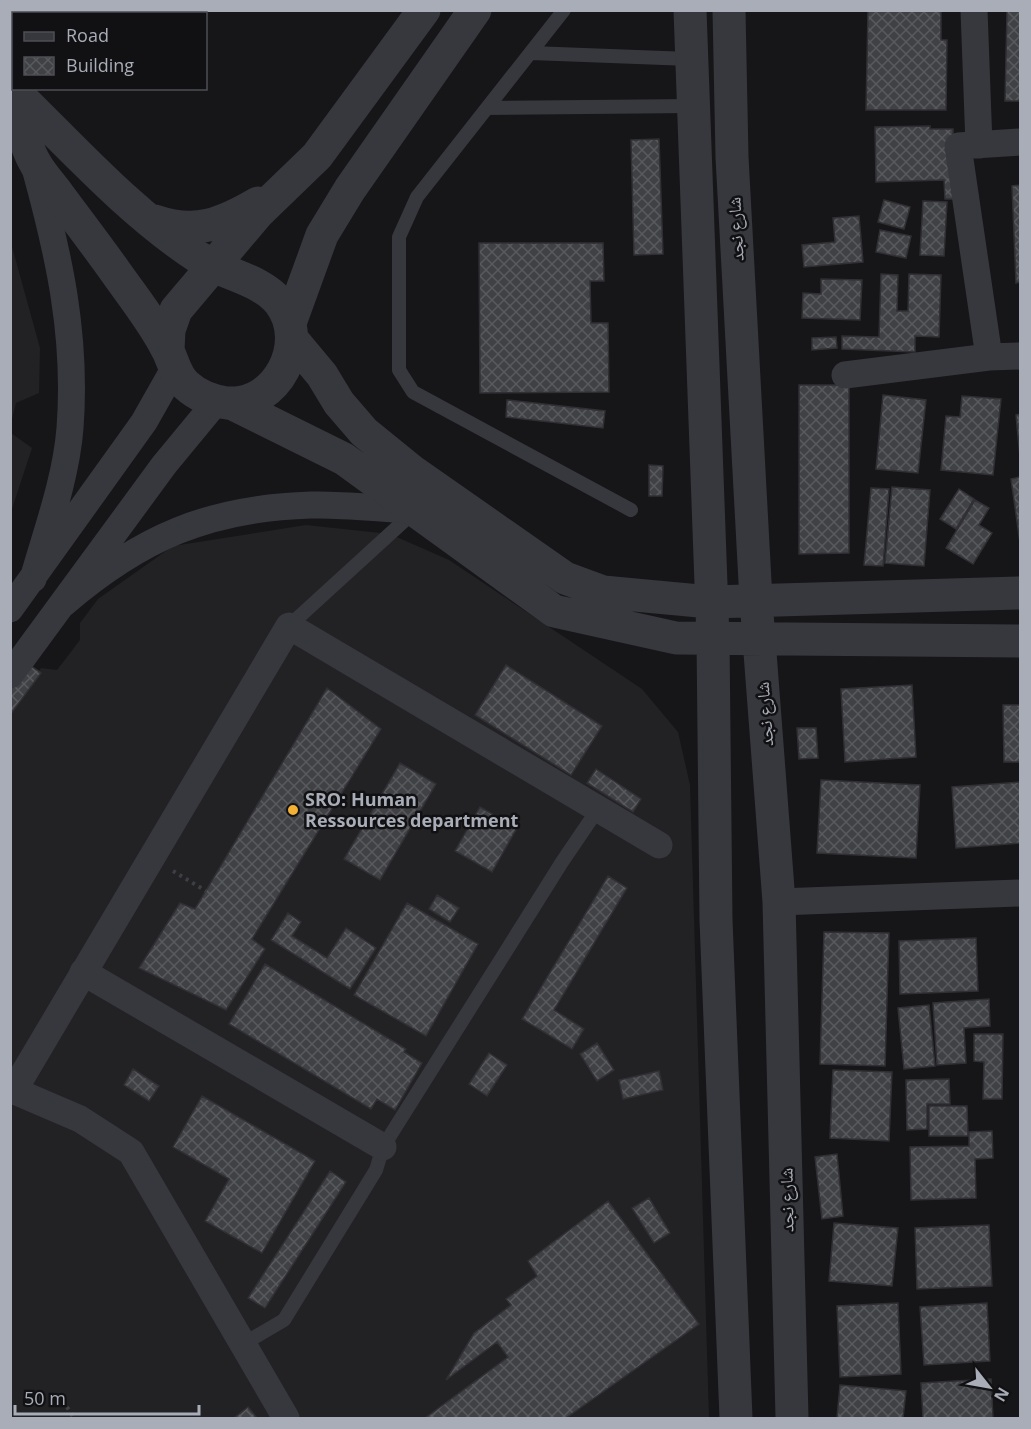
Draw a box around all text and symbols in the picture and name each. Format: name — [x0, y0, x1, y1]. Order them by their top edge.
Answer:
legend — [12, 12, 207, 90]
text: Road — [66, 23, 109, 47]
text: Building — [66, 53, 134, 77]
street label: شارع نجد — [721, 196, 749, 262]
street label: شارع نجد — [750, 681, 778, 747]
place label: SRO: Human Ressources department — [305, 787, 518, 832]
marker: SRO: Human Ressources department — [286, 803, 300, 817]
street label: شارع نجد — [773, 1168, 799, 1232]
north arrow — [959, 1357, 1019, 1417]
scale bar — [15, 1378, 200, 1416]
text: N — [989, 1383, 1015, 1406]
text: 50 m — [24, 1386, 66, 1410]

